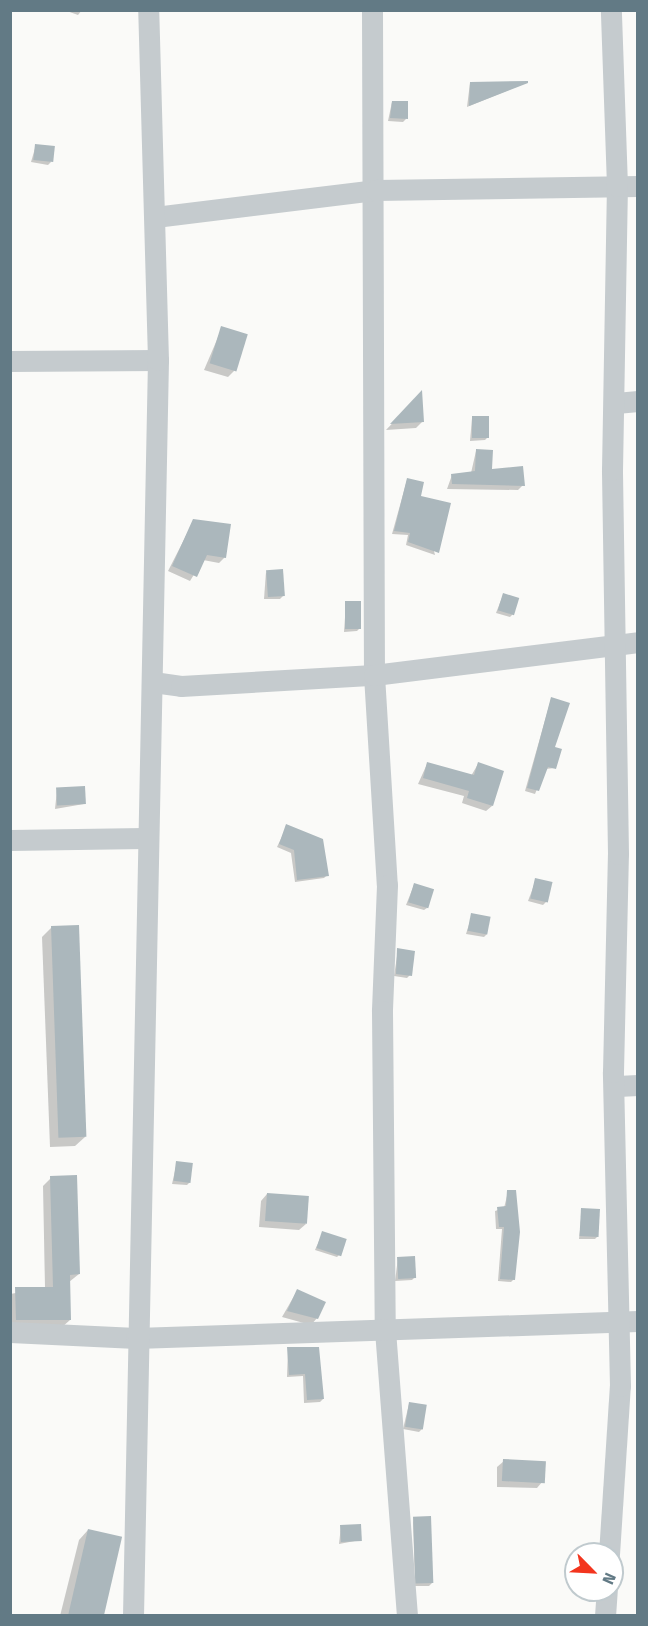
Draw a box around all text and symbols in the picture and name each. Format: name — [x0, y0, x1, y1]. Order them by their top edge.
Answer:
north arrow — [564, 1542, 624, 1602]
text: N — [598, 1570, 620, 1587]

